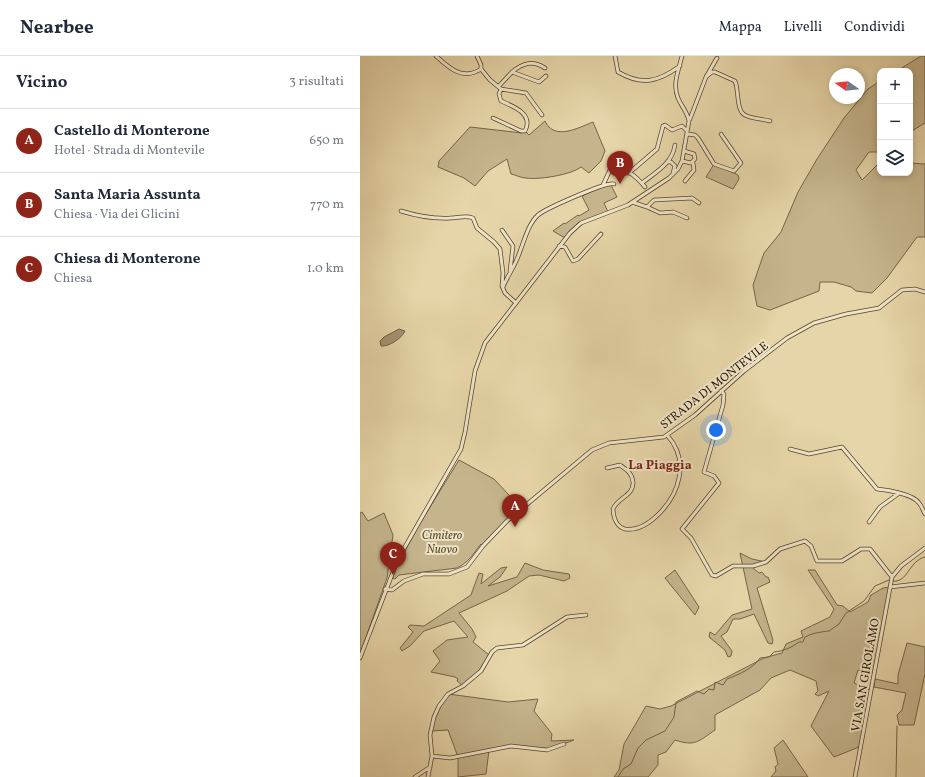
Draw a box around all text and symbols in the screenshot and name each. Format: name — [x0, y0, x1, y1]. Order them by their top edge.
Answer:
text: Nearbee — [20, 15, 94, 41]
text: Mappa — [719, 18, 762, 37]
text: Livelli — [784, 18, 822, 37]
text: Condividi — [844, 18, 905, 37]
north arrow — [829, 68, 865, 104]
map controls — [877, 68, 913, 176]
button: + — [877, 68, 913, 104]
text: Vicino — [16, 71, 67, 94]
text: 3 risultati — [289, 73, 344, 91]
button: − — [877, 104, 913, 140]
text: Castello di Monterone — [54, 121, 210, 142]
text: A — [24, 132, 34, 150]
text: 650 m — [310, 132, 344, 150]
button: layers — [877, 140, 913, 176]
text: Hotel · Strada di Montevile — [54, 142, 205, 160]
pin: B — [607, 151, 633, 184]
text: Santa Maria Assunta — [54, 185, 201, 206]
text: B — [25, 196, 33, 214]
text: 770 m — [310, 196, 344, 214]
text: Chiesa · Via dei Glicini — [54, 206, 180, 224]
text: Chiesa di Monterone — [54, 249, 200, 270]
text: C — [25, 260, 33, 278]
text: 1.0 km — [307, 260, 344, 278]
text: Chiesa — [54, 270, 92, 288]
street label: STRADA DI MONTEVILE — [657, 338, 772, 433]
your location — [706, 420, 726, 440]
district label: La Piaggia — [628, 457, 692, 475]
pin: A — [502, 494, 528, 527]
park label: Cimitero Nuovo — [422, 528, 463, 558]
pin: C — [380, 542, 406, 575]
street label: VIA SAN GIROLAMO — [848, 617, 884, 733]

